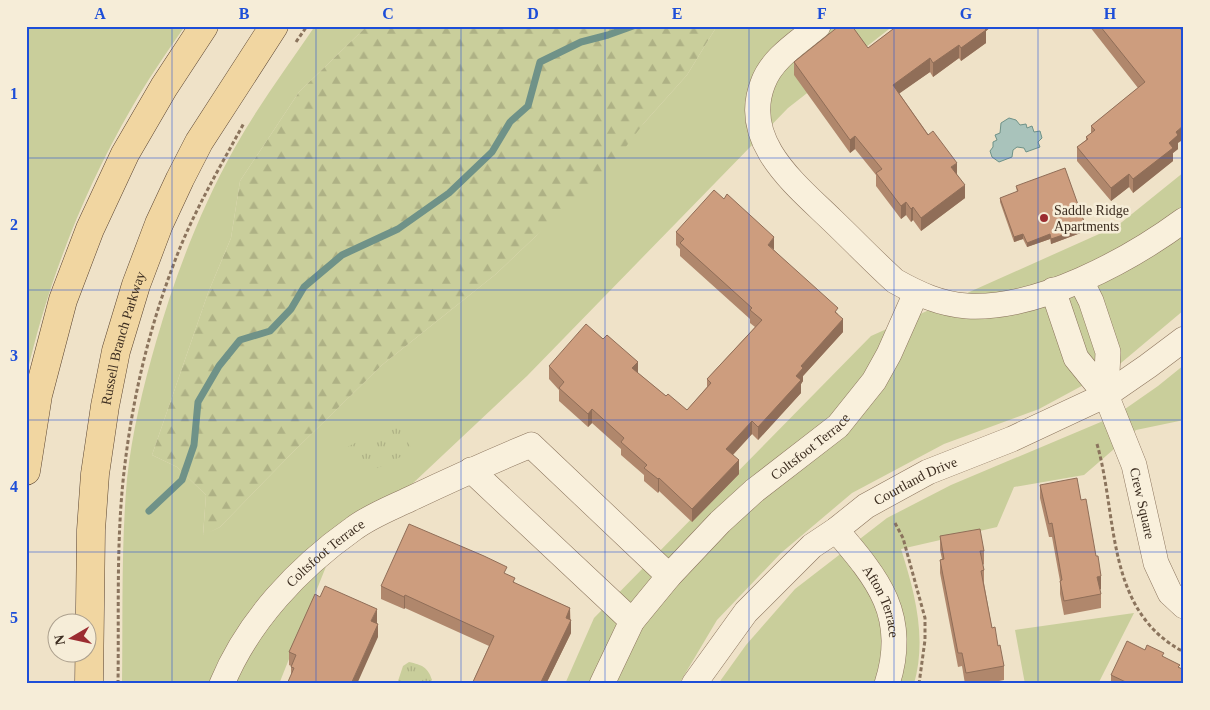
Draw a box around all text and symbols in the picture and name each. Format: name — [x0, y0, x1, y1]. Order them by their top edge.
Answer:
text: A — [94, 5, 106, 22]
text: B — [239, 5, 250, 22]
text: C — [382, 5, 394, 22]
text: D — [527, 5, 539, 22]
text: E — [672, 5, 682, 22]
text: F — [817, 5, 827, 22]
text: G — [960, 5, 973, 22]
text: H — [1104, 5, 1117, 22]
text: 1 — [10, 85, 18, 102]
place label: Saddle Ridge Apartments — [1054, 203, 1129, 234]
marker: Saddle Ridge Apartments — [1038, 212, 1050, 224]
text: 2 — [10, 216, 18, 233]
street label: Russell Branch Parkway — [98, 269, 148, 406]
text: 3 — [10, 347, 18, 364]
street label: Coltsfoot Terrace — [768, 410, 853, 483]
street label: Courtland Drive — [871, 454, 959, 508]
street label: Crew Square — [1127, 466, 1158, 540]
text: 4 — [10, 478, 18, 495]
street label: Coltsfoot Terrace — [283, 516, 367, 590]
street label: Afton Terrace — [860, 562, 902, 638]
text: 5 — [10, 609, 18, 626]
north arrow — [48, 612, 98, 662]
text: N — [51, 634, 68, 646]

